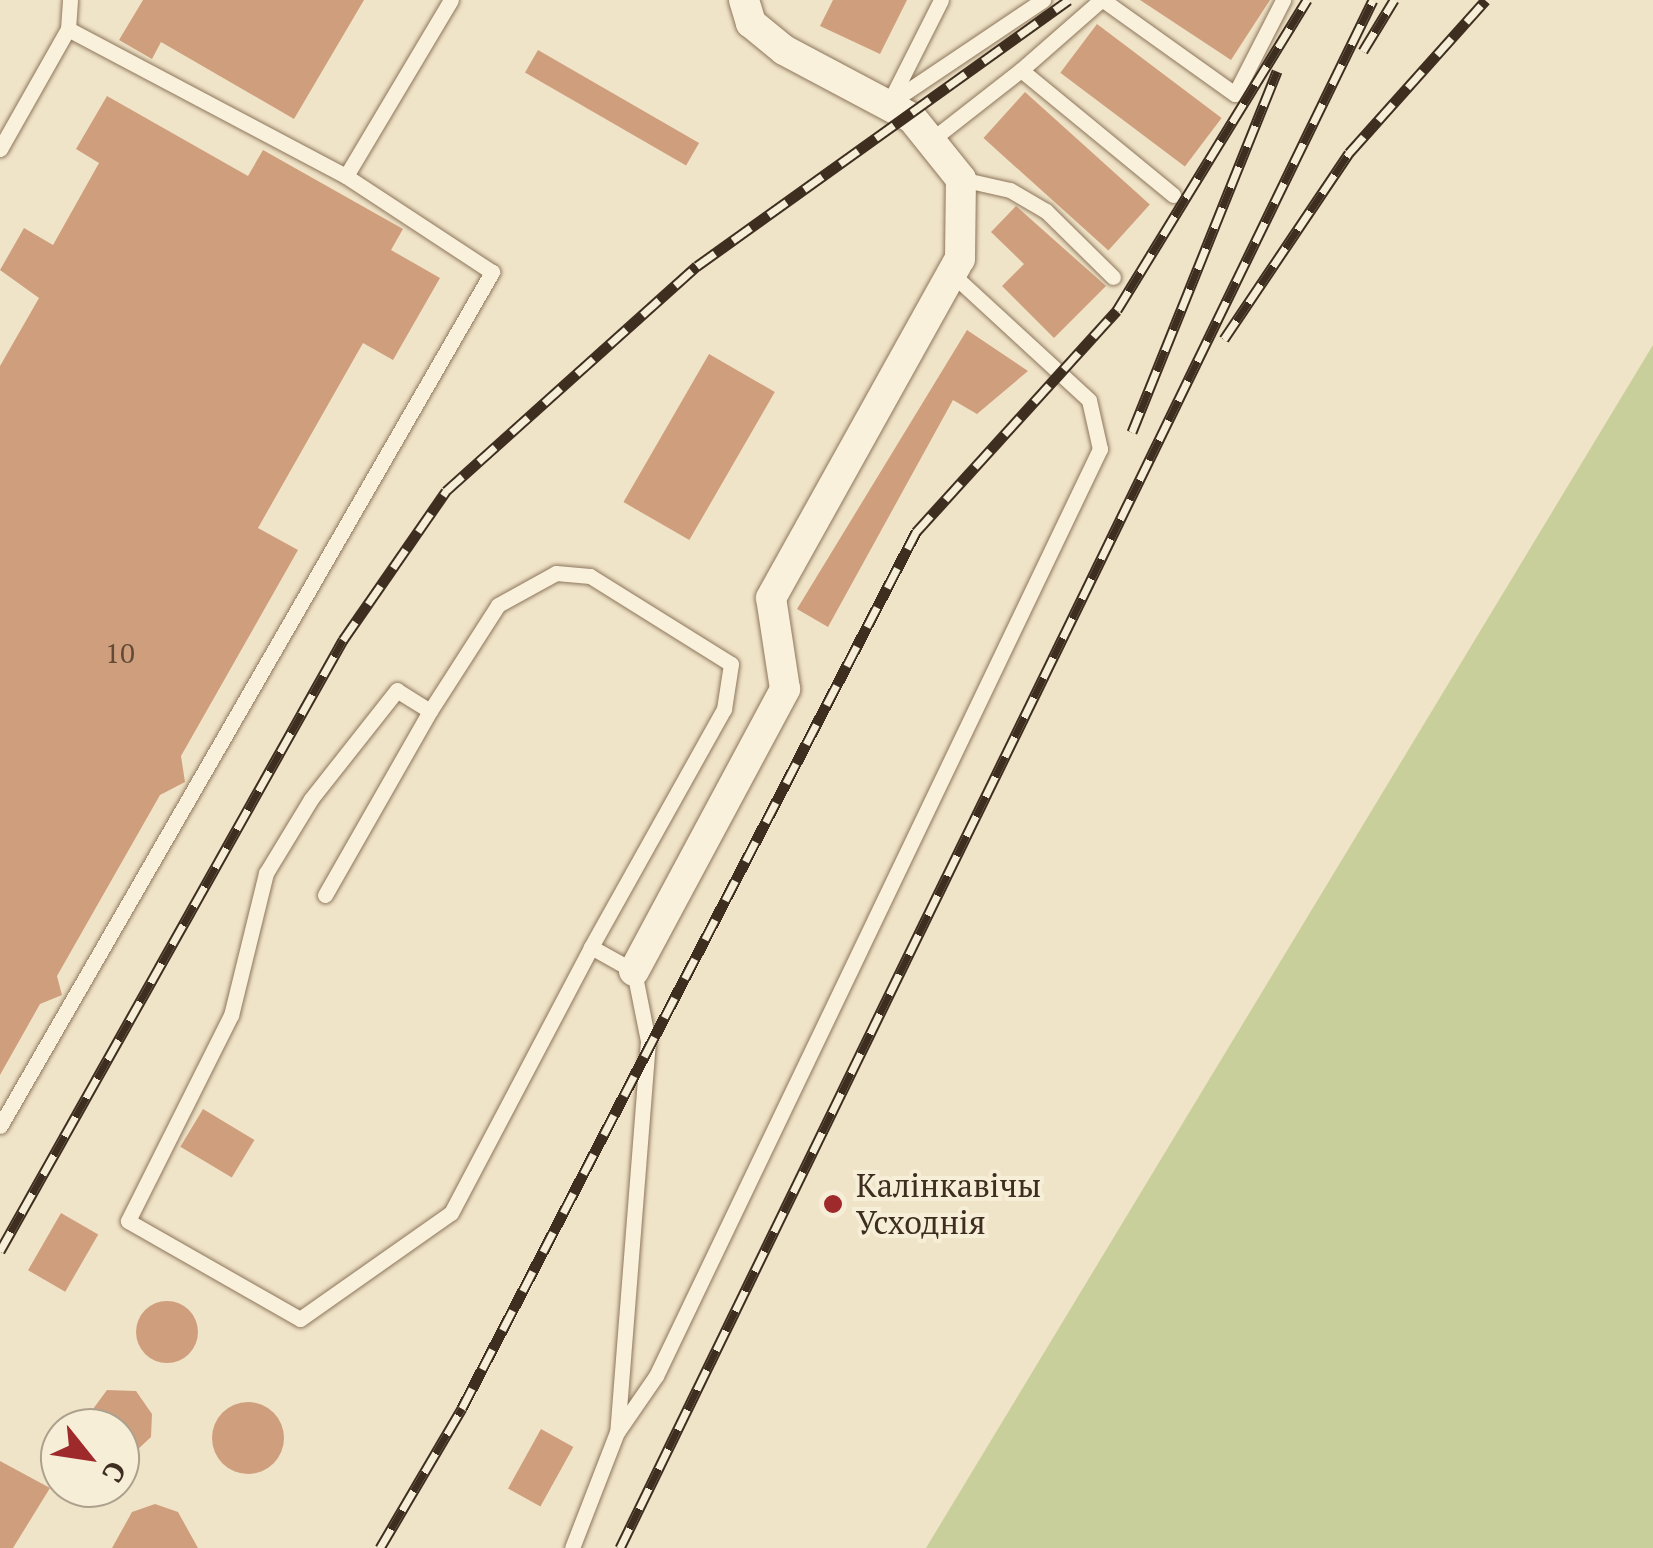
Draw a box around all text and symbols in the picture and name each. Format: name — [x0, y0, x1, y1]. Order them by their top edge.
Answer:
house number: 10 — [105, 636, 135, 670]
place label: Калінкавічы Усходнія — [856, 1167, 1041, 1242]
marker: Калінкавічы Усходнія — [820, 1191, 846, 1217]
north arrow — [40, 1408, 140, 1508]
text: С — [94, 1455, 135, 1489]

